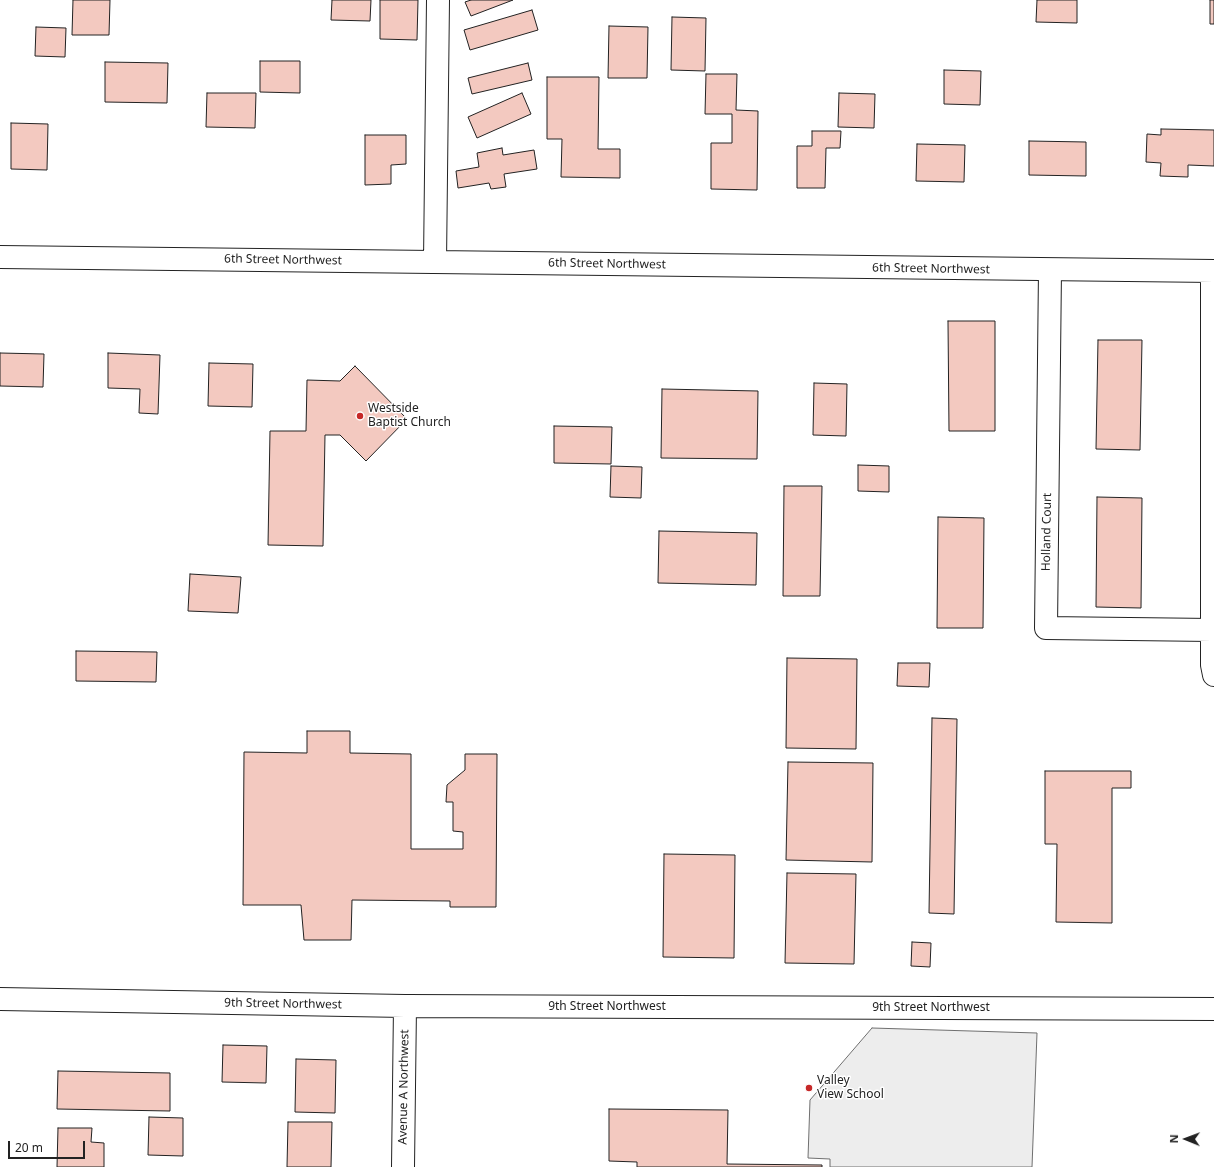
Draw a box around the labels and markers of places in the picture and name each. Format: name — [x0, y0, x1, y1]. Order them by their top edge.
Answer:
place label: Westside Baptist Church — [368, 402, 451, 430]
marker: Westside Baptist Church — [355, 411, 365, 421]
place label: Valley View School — [817, 1074, 884, 1102]
marker: Valley View School — [804, 1083, 814, 1093]

